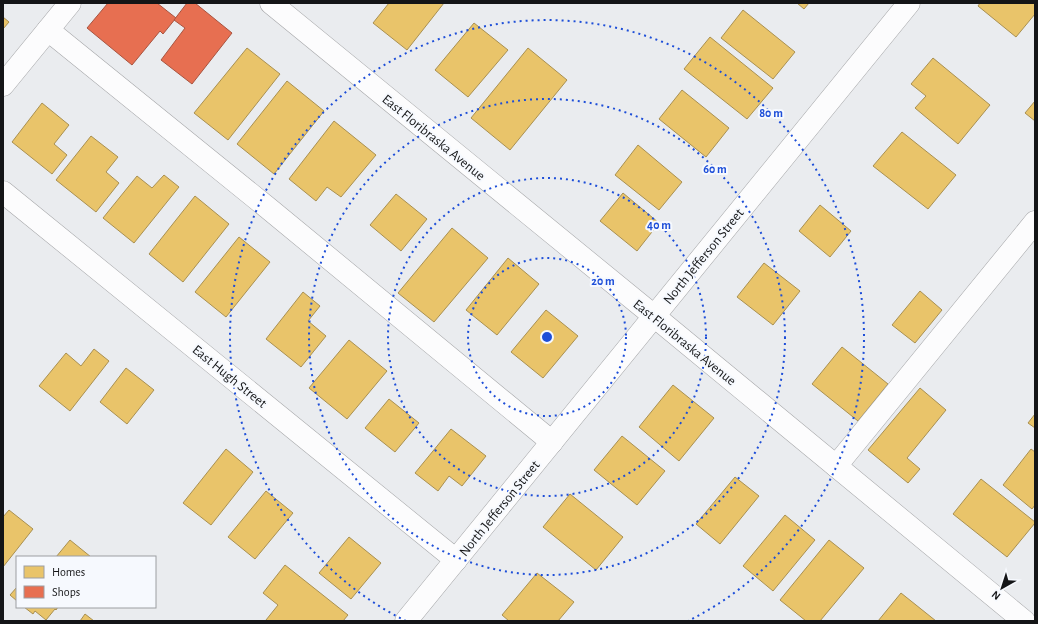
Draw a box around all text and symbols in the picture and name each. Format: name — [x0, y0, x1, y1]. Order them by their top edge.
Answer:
street label: East Floribraska Avenue — [379, 92, 487, 183]
text: 80 m — [759, 107, 783, 119]
text: 60 m — [703, 163, 727, 175]
street label: North Jefferson Street — [661, 206, 747, 307]
text: 40 m — [647, 219, 671, 231]
text: 20 m — [591, 275, 615, 287]
street label: East Floribraska Avenue — [630, 297, 738, 388]
centre of rings — [540, 330, 554, 344]
street label: East Hugh Street — [190, 343, 269, 411]
street label: North Jefferson Street — [457, 458, 543, 559]
legend — [16, 556, 156, 608]
text: Homes — [52, 566, 85, 578]
north arrow — [982, 568, 1022, 608]
text: Shops — [52, 586, 80, 598]
text: N — [990, 589, 1002, 602]

